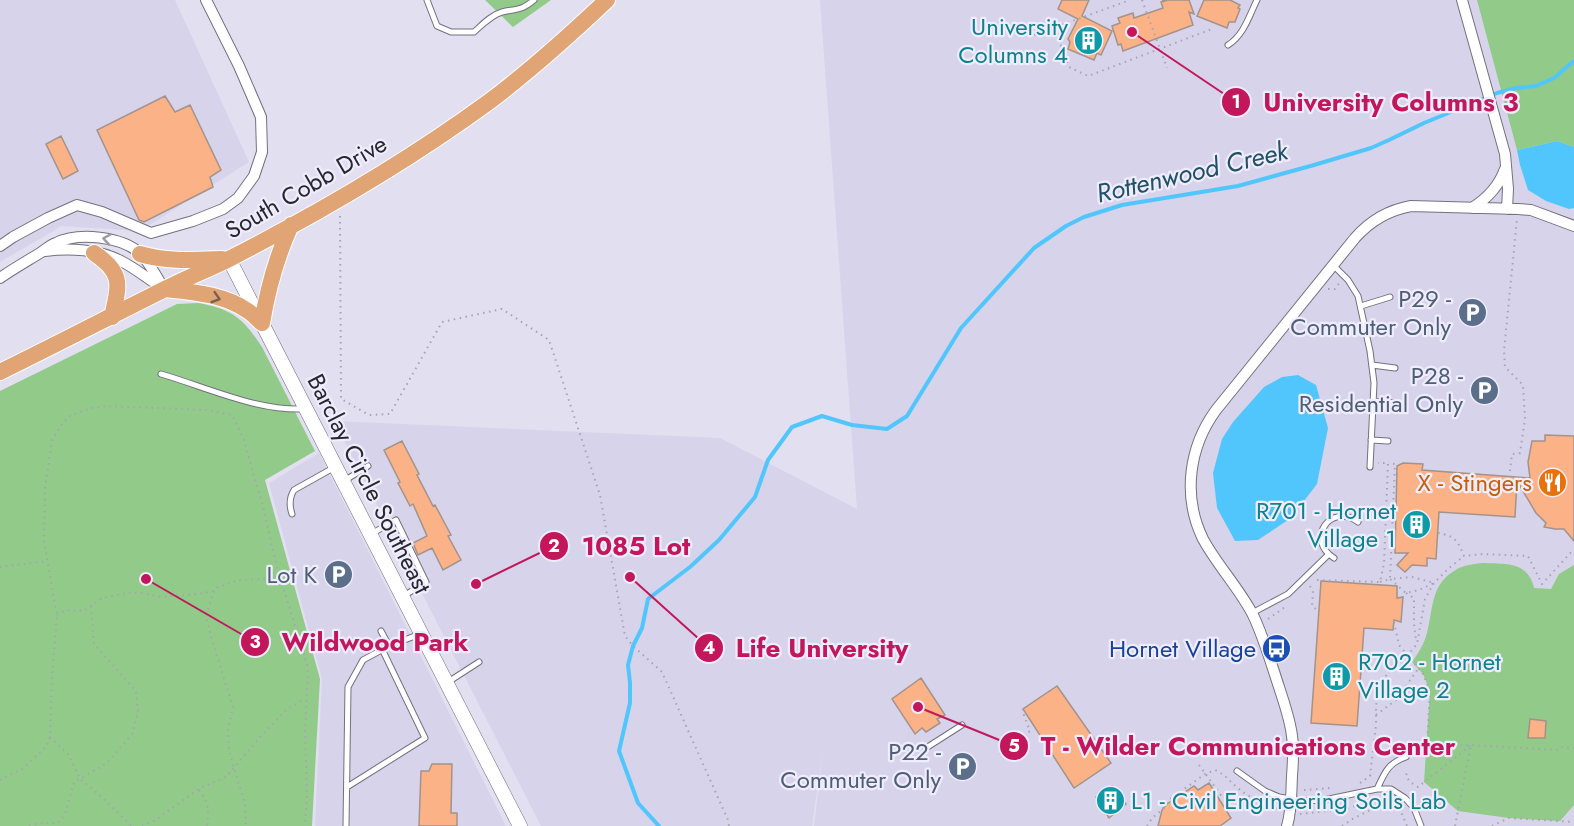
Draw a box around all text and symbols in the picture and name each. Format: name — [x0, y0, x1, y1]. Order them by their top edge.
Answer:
place label: University Columns 4 — [958, 9, 1068, 72]
building icon: University Columns 4 — [1073, 25, 1105, 57]
callout: University Columns 3 — [1221, 80, 1531, 124]
text: University Columns 3 — [1263, 83, 1519, 121]
text: 1 — [1231, 89, 1241, 115]
street label: South Cobb Drive — [218, 126, 393, 247]
water label: Rottenwood Creek — [1093, 131, 1293, 212]
one-way arrow — [102, 234, 112, 246]
place label: P29 - Commuter Only — [1290, 281, 1451, 344]
one-way arrow — [210, 291, 221, 303]
parking icon: P29 - Commuter Only — [1456, 297, 1488, 329]
place label: P28 - Residential Only — [1299, 358, 1463, 421]
street label: Barclay Circle Southeast — [299, 368, 440, 600]
parking icon: P28 - Residential Only — [1468, 374, 1500, 406]
place label: X - Stingers — [1418, 465, 1532, 500]
restaurant icon: X - Stingers — [1537, 467, 1569, 499]
place label: R701 - Hornet Village 1 — [1256, 493, 1396, 556]
building icon: R701 - Hornet Village 1 — [1401, 509, 1433, 541]
callout: 1085 Lot — [539, 524, 702, 568]
text: 1085 Lot — [582, 527, 691, 565]
text: 2 — [548, 533, 560, 559]
place label: Lot K — [267, 557, 317, 592]
parking icon: Lot K — [322, 559, 354, 591]
callout: Wildwood Park — [240, 620, 481, 664]
text: Wildwood Park — [282, 623, 468, 661]
callout: Life University — [694, 626, 921, 670]
text: 3 — [249, 629, 261, 655]
text: Life University — [736, 629, 909, 667]
place label: Hornet Village — [1109, 631, 1256, 666]
bus stop icon: Hornet Village — [1261, 633, 1293, 665]
text: 4 — [703, 635, 715, 661]
place label: R702 - Hornet Village 2 — [1358, 644, 1501, 707]
building icon: R702 - Hornet Village 2 — [1321, 660, 1353, 692]
callout: T - Wilder Communications Center — [999, 724, 1467, 768]
text: T - Wilder Communications Center — [1041, 727, 1456, 765]
text: 5 — [1008, 733, 1020, 759]
place label: P22 - Commuter Only — [780, 734, 941, 797]
parking icon: P22 - Commuter Only — [946, 750, 978, 782]
place label: L1 - Civil Engineering Soils Lab — [1131, 783, 1446, 818]
building icon: L1 - Civil Engineering Soils Lab — [1094, 785, 1126, 817]

